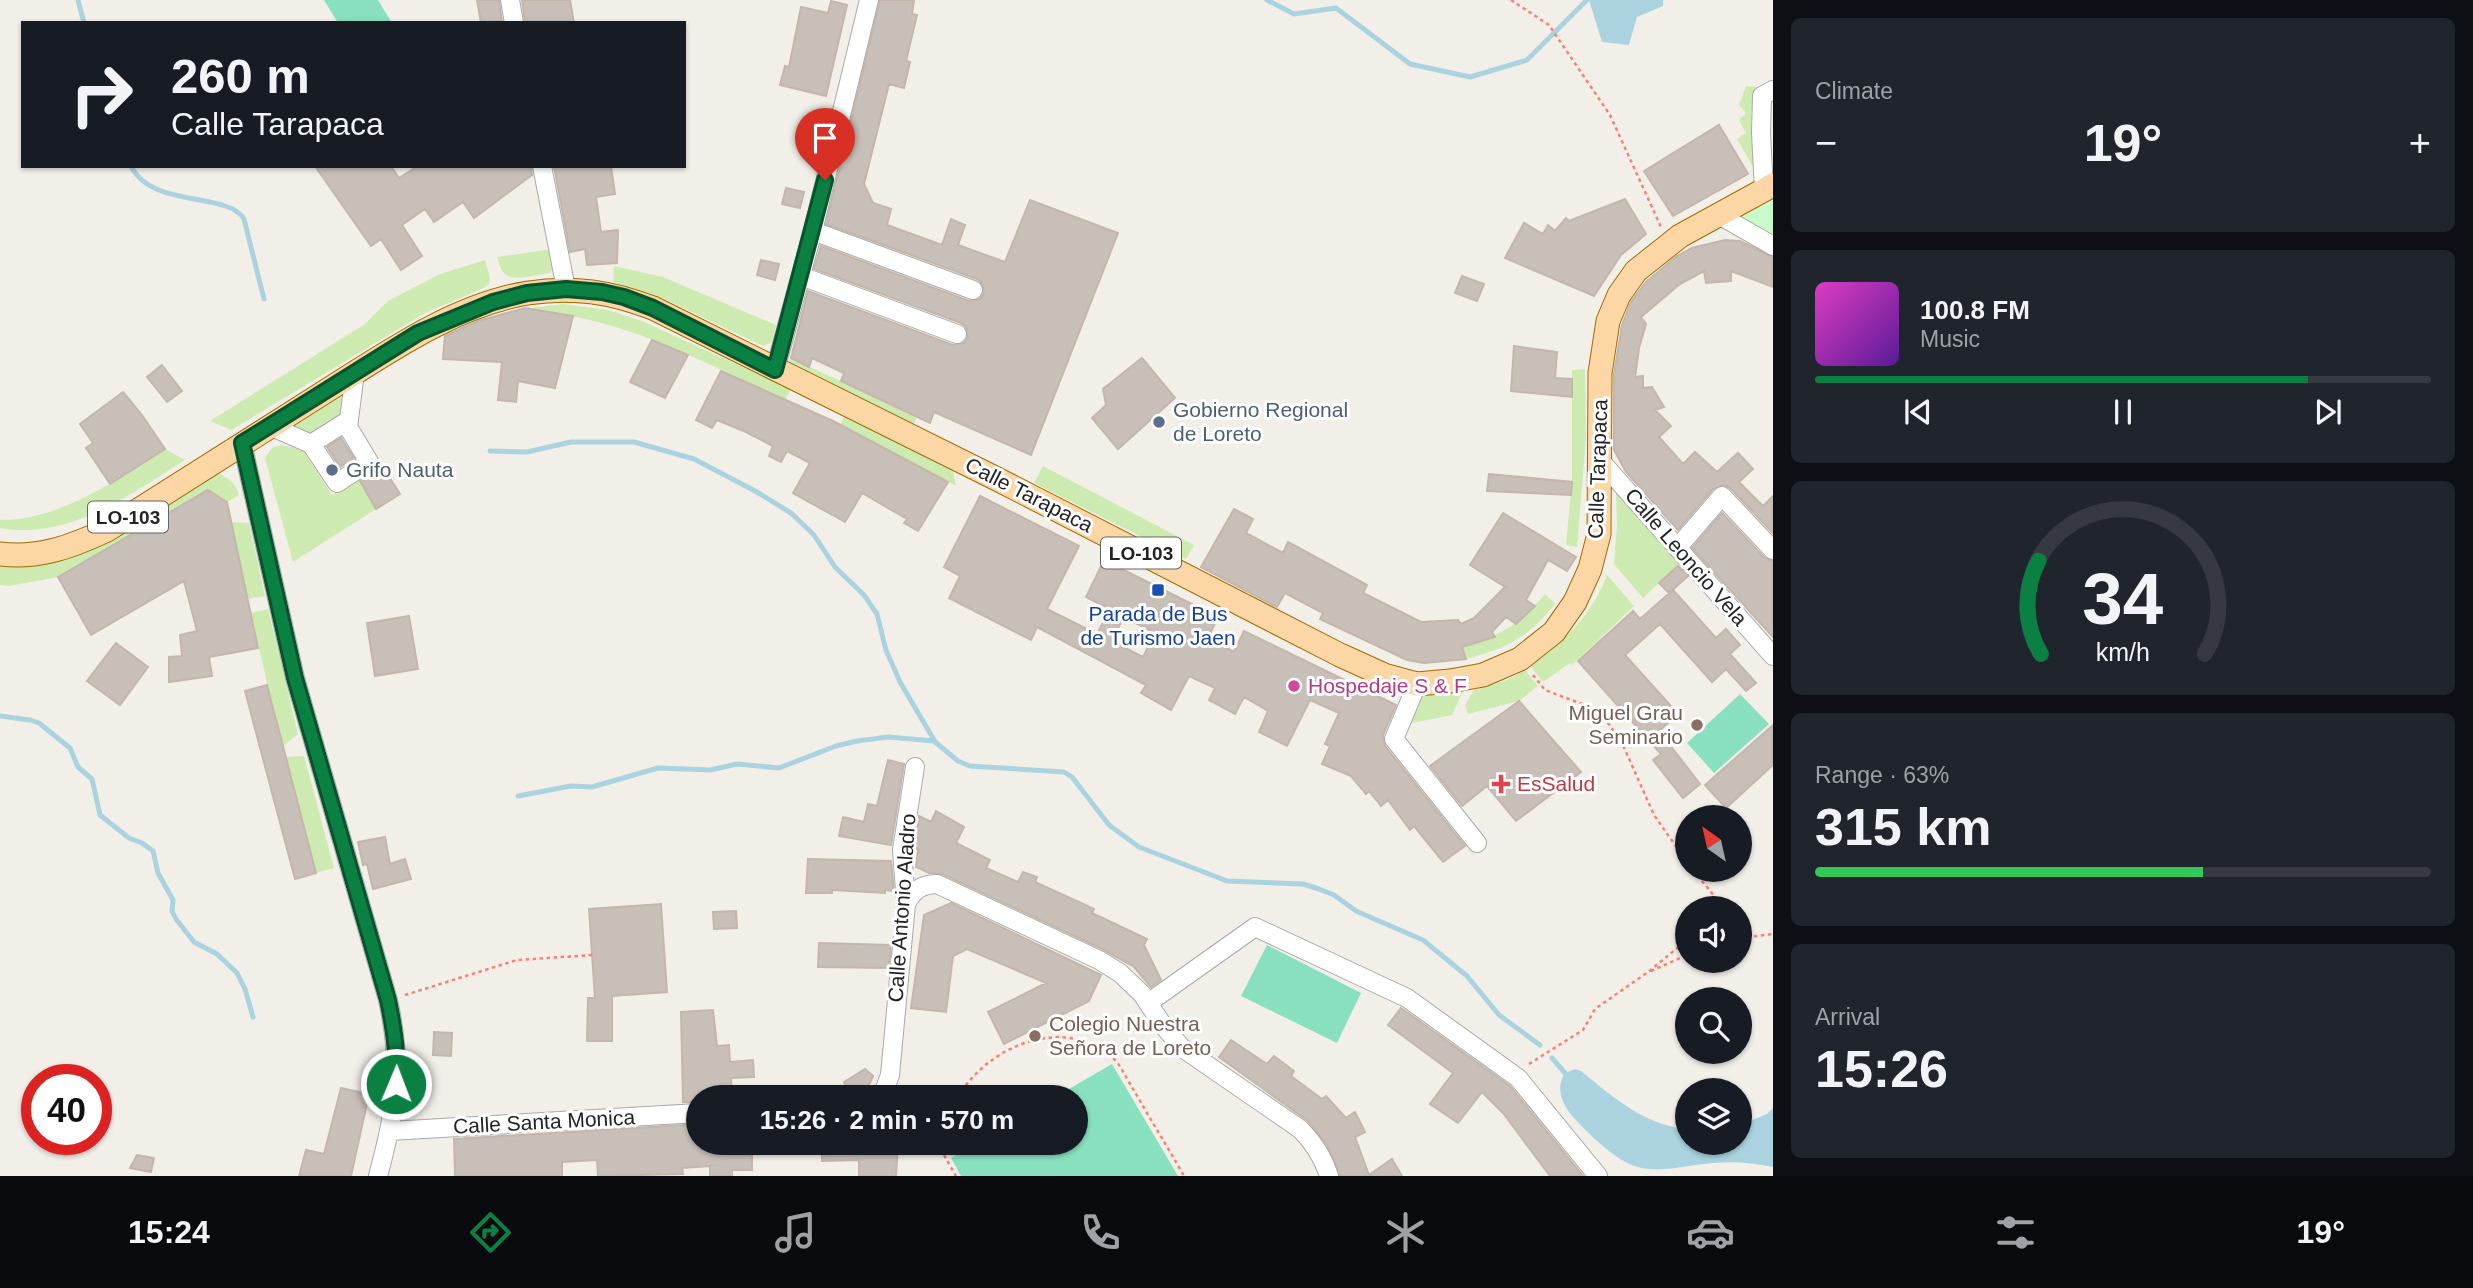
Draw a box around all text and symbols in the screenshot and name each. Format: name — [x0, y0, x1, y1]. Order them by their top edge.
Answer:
icon: right — [56, 49, 147, 140]
text: 260 m — [171, 49, 310, 103]
text: Climate — [1815, 78, 1893, 104]
text: Calle Tarapaca — [171, 106, 384, 142]
pin — [795, 108, 855, 180]
text: 19° — [2084, 114, 2162, 172]
icon: arrive — [806, 119, 844, 157]
text: − — [1815, 122, 1837, 164]
text: + — [2409, 122, 2431, 164]
text: 100.8 FM — [1920, 295, 2030, 325]
text: Music — [1920, 326, 1980, 352]
icon: previous — [1899, 393, 1937, 431]
icon: pause — [2104, 393, 2142, 431]
icon: next — [2309, 393, 2347, 431]
place label: Gobierno Regional de Loreto — [1173, 398, 1348, 445]
street label: Calle Tarapaca — [1584, 398, 1611, 539]
marker: Gobierno Regional de Loreto — [1151, 414, 1167, 430]
street label: Calle Tarapaca — [962, 453, 1097, 537]
place label: Grifo Nauta — [346, 458, 454, 481]
marker: Grifo Nauta — [324, 462, 340, 478]
street label: Calle Leoncio Vela — [1621, 483, 1752, 630]
road number: LO-103 — [88, 502, 168, 532]
road number: LO-103 — [1101, 538, 1181, 568]
text: 34 — [2083, 558, 2164, 639]
marker: Parada de Bus de Turismo Jaen — [1150, 582, 1166, 598]
place label: Parada de Bus de Turismo Jaen — [1080, 602, 1236, 649]
text: km/h — [2096, 638, 2150, 666]
place label: Hospedaje S & F — [1308, 674, 1467, 697]
marker: Hospedaje S & F — [1286, 678, 1302, 694]
place label: Miguel Grau Seminario — [1569, 701, 1683, 748]
marker: Miguel Grau Seminario — [1689, 717, 1705, 733]
text: Range · 63% — [1815, 762, 1949, 788]
place label: EsSalud — [1517, 772, 1595, 795]
marker: EsSalud — [1491, 774, 1511, 794]
text: 315 km — [1815, 798, 1991, 856]
north arrow — [1675, 805, 1752, 882]
map controls — [1675, 805, 1752, 1155]
street label: Calle Antonio Aladro — [883, 813, 920, 1003]
button: sound — [1675, 896, 1752, 973]
button: search — [1675, 987, 1752, 1064]
text: Arrival — [1815, 1004, 1880, 1030]
place label: Colegio Nuestra Señora de Loreto — [1049, 1012, 1211, 1059]
marker: Colegio Nuestra Señora de Loreto — [1027, 1028, 1043, 1044]
text: 15:26 — [1815, 1040, 1948, 1098]
position arrow — [359, 1047, 433, 1121]
speed limit sign: 40 — [21, 1064, 112, 1155]
button: layers — [1675, 1078, 1752, 1155]
street label: Calle Santa Monica — [452, 1105, 636, 1138]
text: 15:26 · 2 min · 570 m — [760, 1105, 1014, 1135]
icon: directions — [466, 1208, 515, 1257]
icon: music — [771, 1208, 820, 1257]
icon: phone — [1076, 1208, 1125, 1257]
icon: climate — [1381, 1208, 1430, 1257]
icon: car — [1686, 1208, 1735, 1257]
icon: filters — [1991, 1208, 2040, 1257]
text: 15:24 — [128, 1214, 210, 1250]
text: 19° — [2297, 1214, 2345, 1250]

